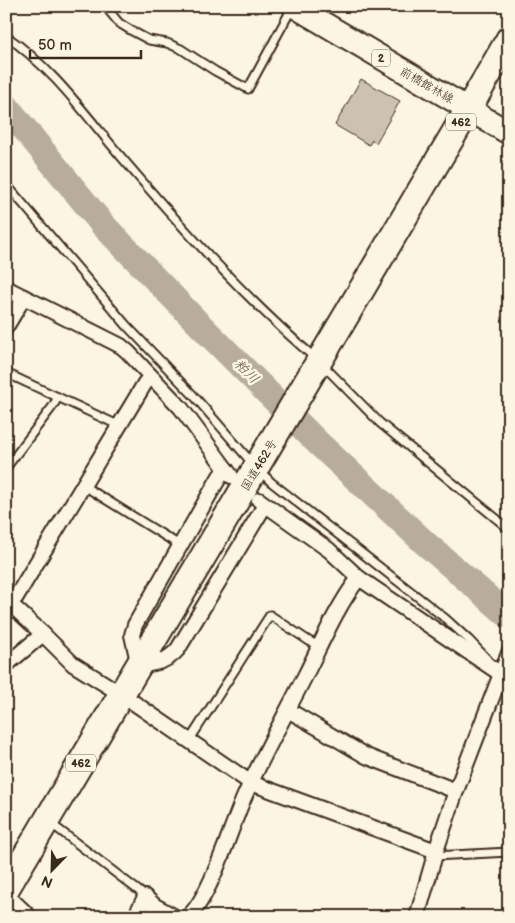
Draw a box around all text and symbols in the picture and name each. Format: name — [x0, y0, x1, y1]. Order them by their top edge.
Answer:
scale bar — [30, 28, 141, 60]
text: 50 m — [38, 36, 72, 55]
road number: 2 — [372, 49, 390, 66]
street label: 前橋館林線 — [397, 64, 456, 107]
road number: 462 — [446, 114, 476, 130]
water label: 粕川 — [231, 355, 263, 387]
street label: 国道462号 — [238, 437, 281, 494]
road number: 462 — [66, 754, 96, 771]
north arrow — [28, 846, 78, 896]
text: N — [39, 872, 55, 891]

